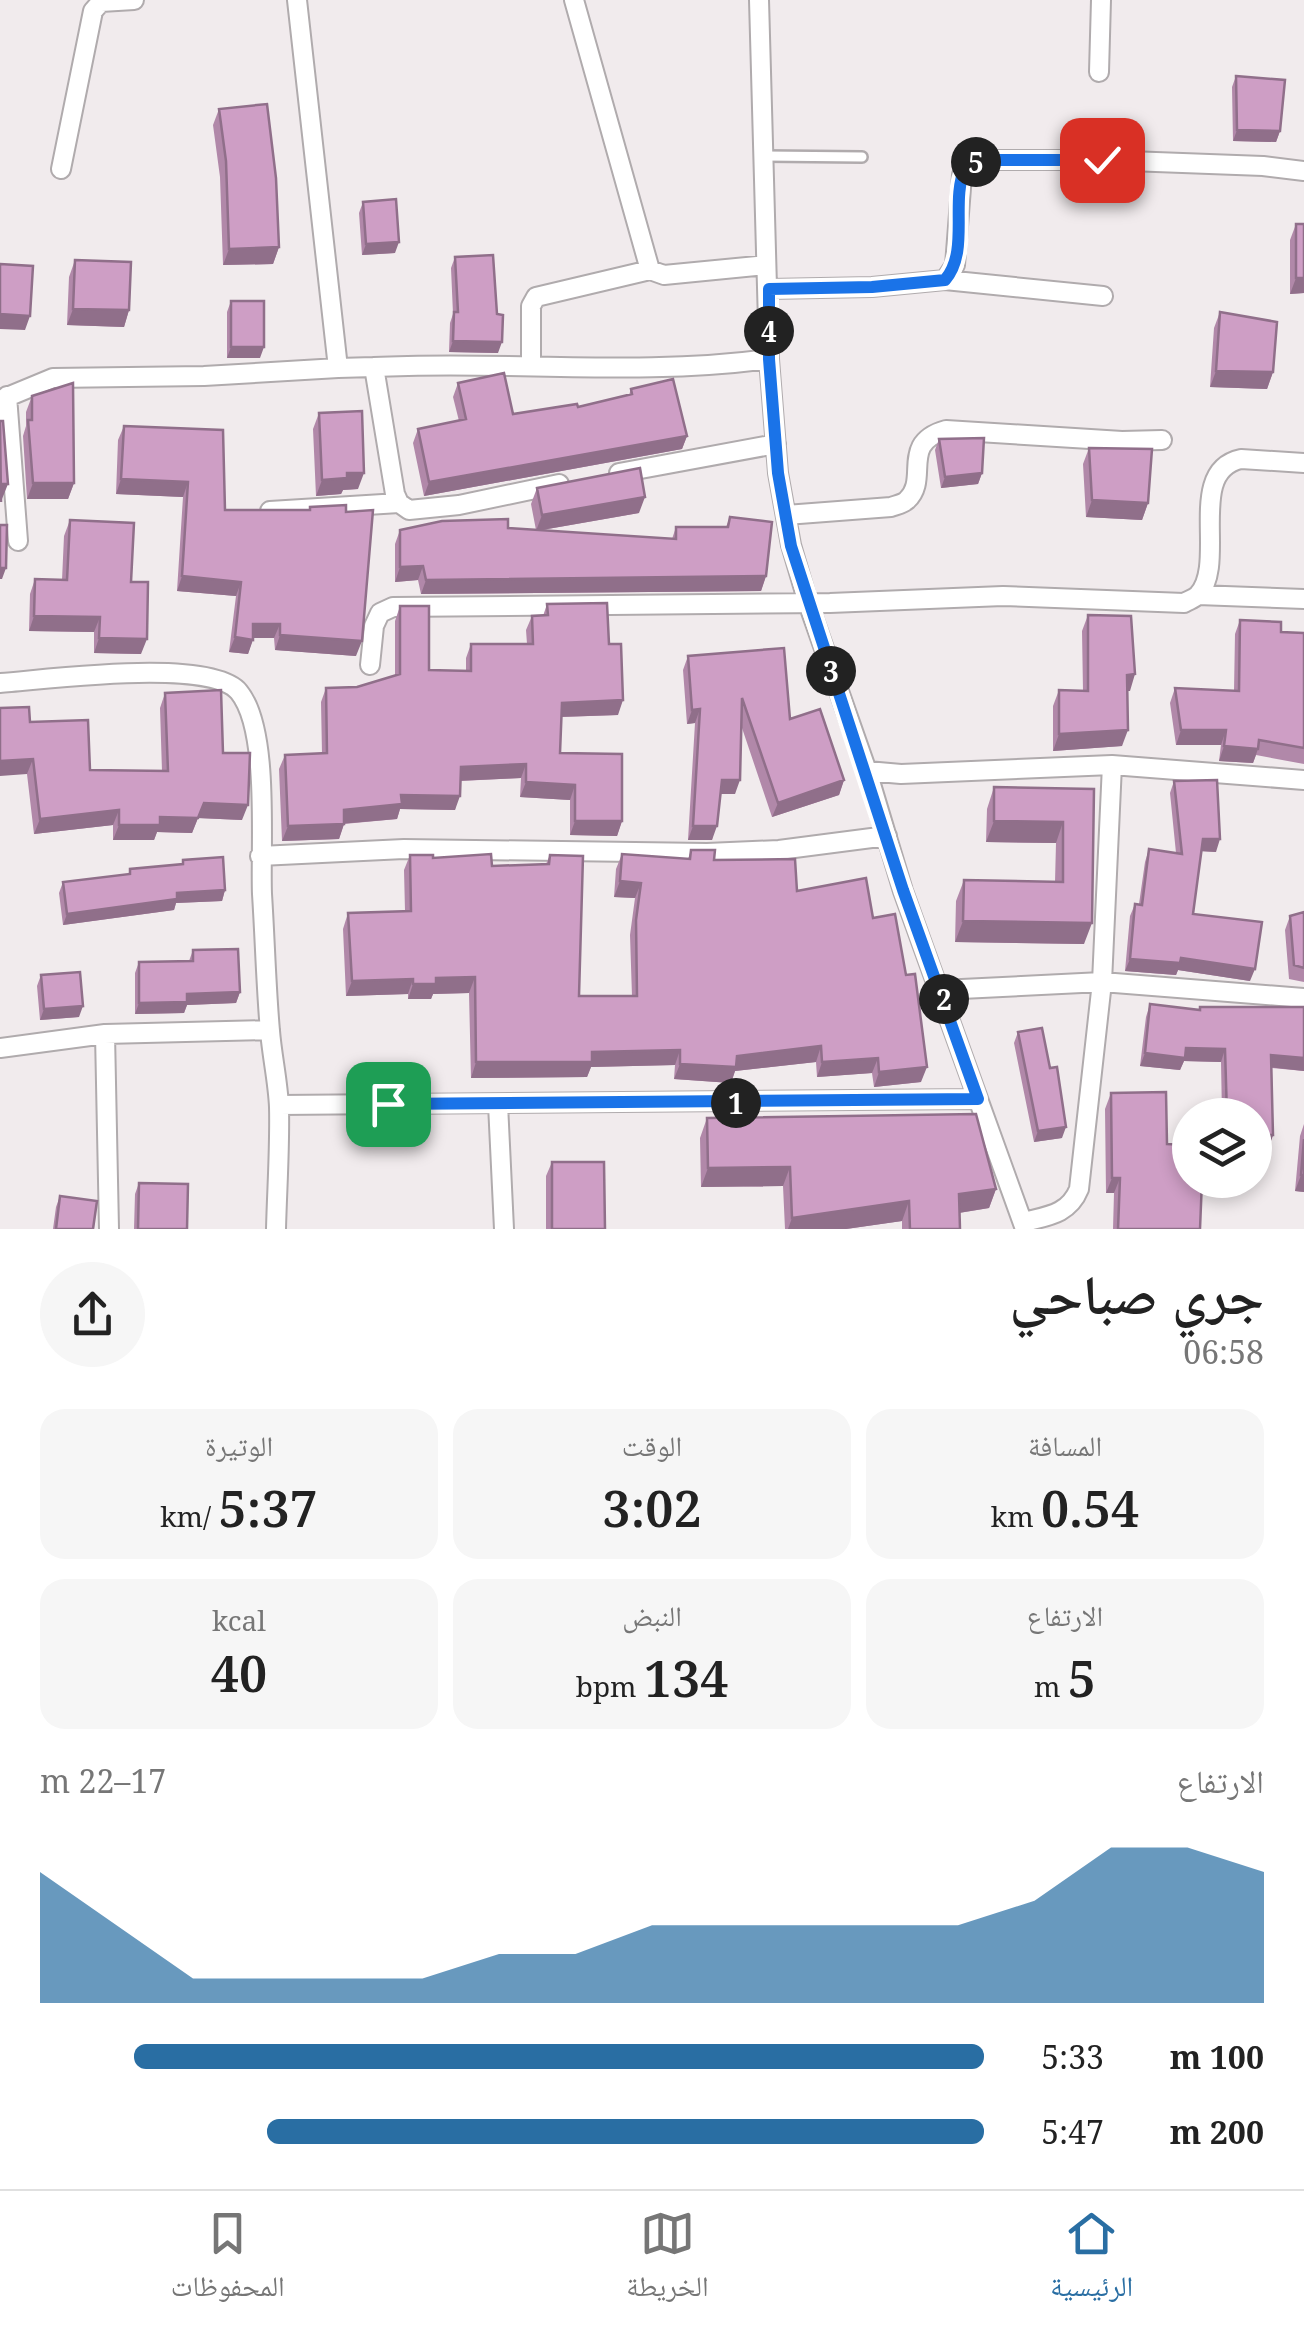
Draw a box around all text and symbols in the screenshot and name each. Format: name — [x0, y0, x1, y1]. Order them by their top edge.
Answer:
pin — [1060, 118, 1145, 203]
icon: check — [1075, 133, 1130, 188]
pin: 5 — [951, 137, 1001, 187]
text: 5 — [968, 143, 984, 181]
pin: 4 — [744, 306, 794, 356]
text: 4 — [761, 312, 777, 350]
pin: 3 — [806, 646, 856, 696]
text: 3 — [823, 652, 839, 690]
pin: 2 — [919, 974, 969, 1024]
text: 2 — [936, 980, 952, 1018]
pin — [346, 1062, 431, 1147]
icon: arrive — [361, 1077, 416, 1132]
pin: 1 — [711, 1078, 761, 1128]
text: 1 — [728, 1084, 744, 1122]
map controls — [1172, 1098, 1272, 1198]
button: layers — [1172, 1098, 1272, 1198]
text: جري صباحي — [1010, 1255, 1264, 1330]
button: share — [40, 1262, 145, 1367]
text: 06:58 — [1183, 1330, 1264, 1373]
text: الوتيرة — [205, 1426, 273, 1464]
text: الوقت — [622, 1426, 682, 1464]
text: المسافة — [1028, 1426, 1102, 1464]
text: 5:37 — [218, 1474, 318, 1542]
text: 3:02 — [602, 1474, 702, 1542]
text: 0.54 — [1041, 1474, 1139, 1542]
text: /km — [160, 1497, 218, 1535]
text: km — [991, 1497, 1041, 1535]
text: النبض — [622, 1596, 682, 1634]
text: الارتفاع — [1027, 1596, 1103, 1634]
text: kcal — [212, 1601, 266, 1639]
text: 40 — [211, 1639, 267, 1707]
text: 134 — [644, 1644, 728, 1712]
text: 5 — [1068, 1644, 1096, 1712]
text: bpm — [576, 1667, 644, 1705]
text: m — [1034, 1667, 1068, 1705]
text: 17–22 m — [40, 1759, 166, 1802]
text: الارتفاع — [1177, 1759, 1264, 1802]
text: 5:33 — [1041, 2035, 1104, 2078]
text: 100 m — [1170, 2035, 1264, 2078]
text: 5:47 — [1041, 2110, 1104, 2153]
text: 200 m — [1170, 2110, 1264, 2153]
tab: المحفوظات — [171, 2206, 285, 2314]
tab: الخريطة — [626, 2206, 709, 2314]
tab: الرئيسية — [1050, 2206, 1133, 2314]

